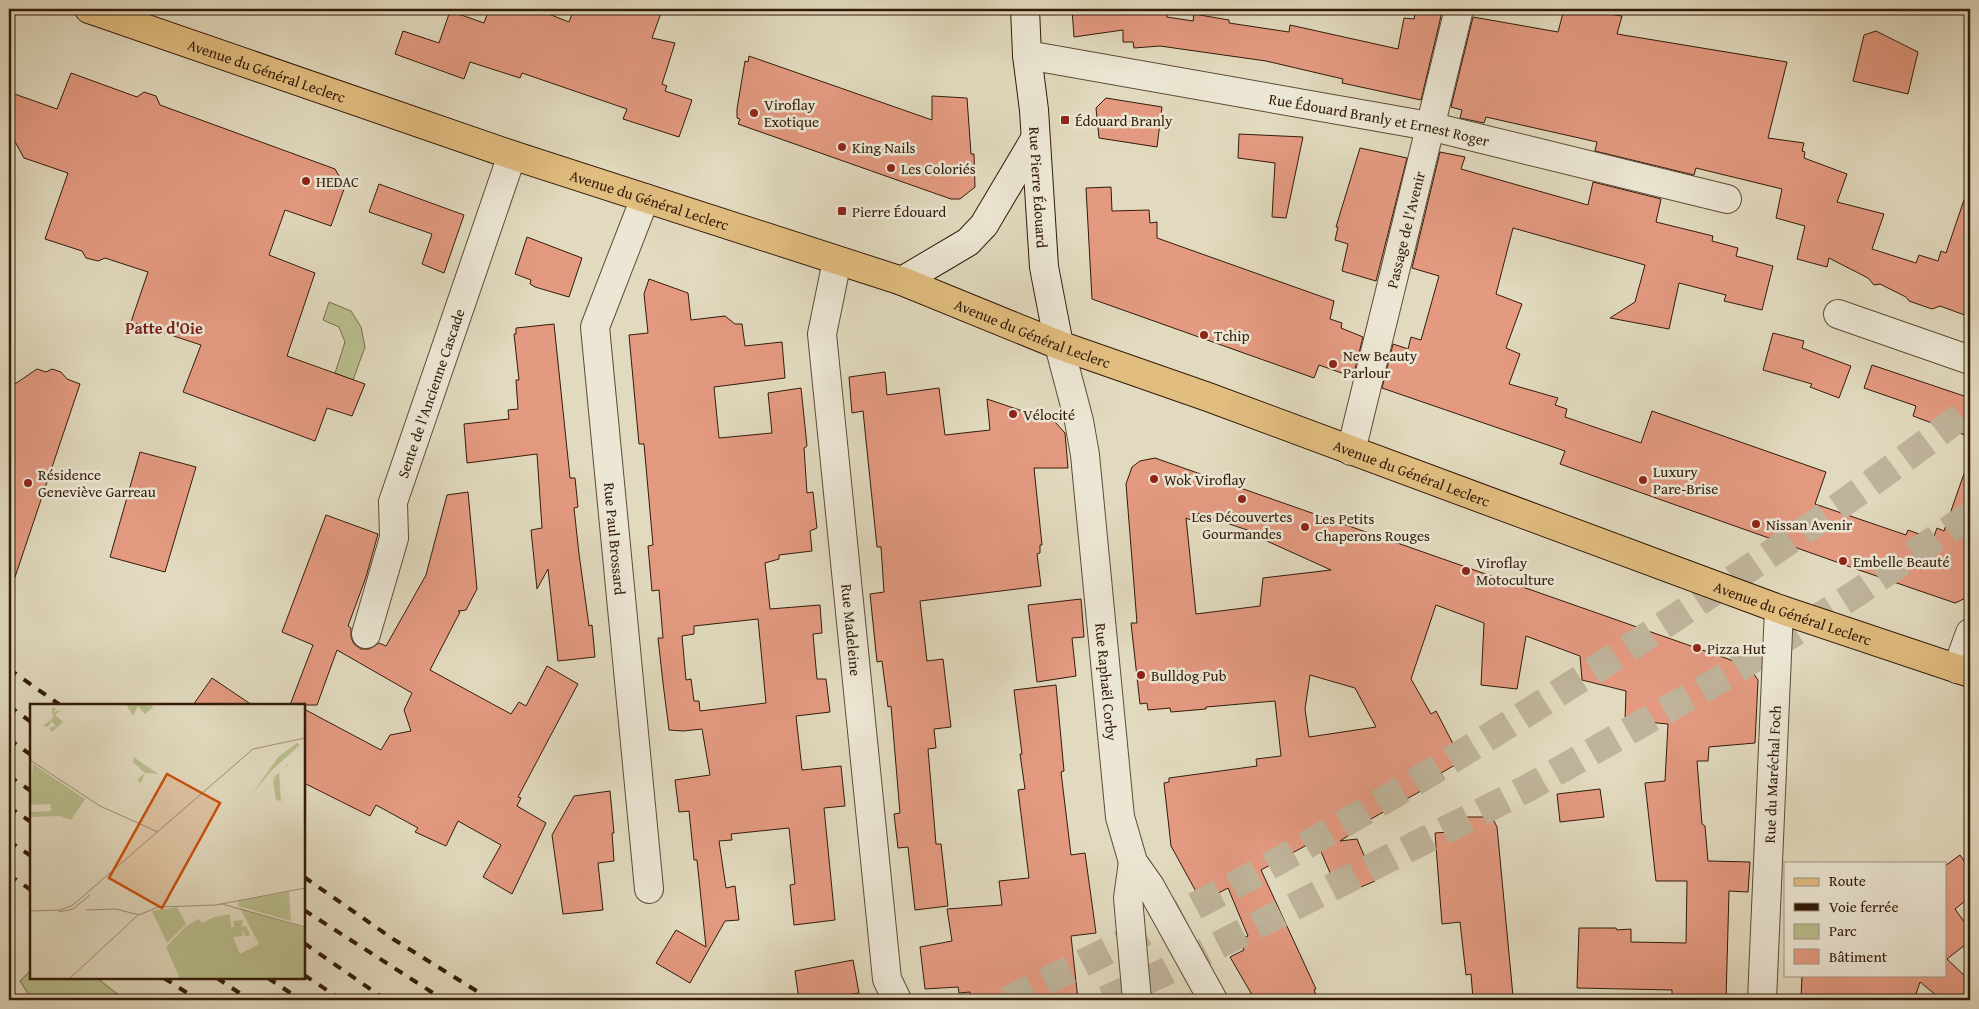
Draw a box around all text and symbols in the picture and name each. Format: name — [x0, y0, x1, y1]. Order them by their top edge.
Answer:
street label: Avenue du Général Leclerc — [185, 33, 349, 107]
street label: Rue Édouard Branly et Ernest Roger — [1267, 87, 1492, 151]
place label: Viroflay Exotique — [764, 94, 819, 132]
marker: Viroflay Exotique — [748, 107, 760, 119]
place label: Édouard Branly — [1075, 110, 1173, 131]
marker: Édouard Branly — [1059, 114, 1071, 126]
street label: Rue Pierre Édouard — [1025, 126, 1053, 249]
place label: King Nails — [852, 137, 916, 158]
marker: King Nails — [836, 141, 848, 153]
place label: Les Coloriés — [901, 158, 976, 179]
marker: Les Coloriés — [885, 162, 897, 174]
street label: Avenue du Général Leclerc — [567, 164, 732, 235]
street label: Passage de l'Avenir — [1381, 169, 1430, 290]
place label: HEDAC — [316, 171, 359, 192]
marker: HEDAC — [300, 175, 312, 187]
place label: Pierre Édouard — [852, 201, 946, 222]
marker: Pierre Édouard — [836, 205, 848, 217]
street label: Avenue du Général Leclerc — [952, 293, 1114, 373]
street label: Sente de l'Ancienne Cascade — [392, 306, 469, 481]
district label: Patte d'Oie — [125, 316, 203, 340]
place label: Tchip — [1214, 325, 1250, 346]
marker: Tchip — [1198, 329, 1210, 341]
place label: New Beauty Parlour — [1343, 345, 1418, 383]
marker: New Beauty Parlour — [1327, 358, 1339, 370]
place label: Vélocité — [1023, 404, 1075, 425]
marker: Vélocité — [1007, 408, 1019, 420]
street label: Avenue du Général Leclerc — [1330, 434, 1493, 511]
place label: Luxury Pare-Brise — [1653, 461, 1718, 499]
place label: Résidence Geneviève Garreau — [38, 464, 157, 502]
place label: Wok Viroflay — [1164, 469, 1246, 490]
marker: Wok Viroflay — [1148, 473, 1160, 485]
marker: Luxury Pare-Brise — [1637, 474, 1649, 486]
marker: Résidence Geneviève Garreau — [22, 477, 34, 489]
street label: Rue Paul Brossard — [599, 481, 631, 596]
marker: Les Découvertes Gourmandes — [1236, 493, 1248, 505]
place label: Les Découvertes Gourmandes — [1192, 506, 1292, 544]
place label: Les Petits Chaperons Rouges — [1315, 508, 1430, 546]
place label: Nissan Avenir — [1766, 514, 1852, 535]
marker: Nissan Avenir — [1750, 518, 1762, 530]
marker: Les Petits Chaperons Rouges — [1299, 521, 1311, 533]
place label: Embelle Beauté — [1853, 551, 1950, 572]
place label: Viroflay Motoculture — [1476, 552, 1554, 590]
marker: Embelle Beauté — [1837, 555, 1849, 567]
marker: Viroflay Motoculture — [1460, 565, 1472, 577]
street label: Avenue du Général Leclerc — [1711, 575, 1875, 650]
street label: Rue Madeleine — [837, 583, 867, 677]
street label: Rue Raphaël Corby — [1091, 622, 1123, 742]
place label: Pizza Hut — [1707, 638, 1767, 659]
marker: Pizza Hut — [1691, 642, 1703, 654]
place label: Bulldog Pub — [1151, 665, 1227, 686]
marker: Bulldog Pub — [1135, 669, 1147, 681]
inset map — [30, 704, 305, 979]
street label: Rue du Maréchal Foch — [1758, 704, 1785, 844]
legend — [1784, 862, 1946, 976]
text: Route — [1829, 870, 1866, 891]
text: Voie ferrée — [1829, 896, 1898, 917]
text: Parc — [1829, 920, 1857, 941]
text: Bâtiment — [1829, 946, 1888, 967]

